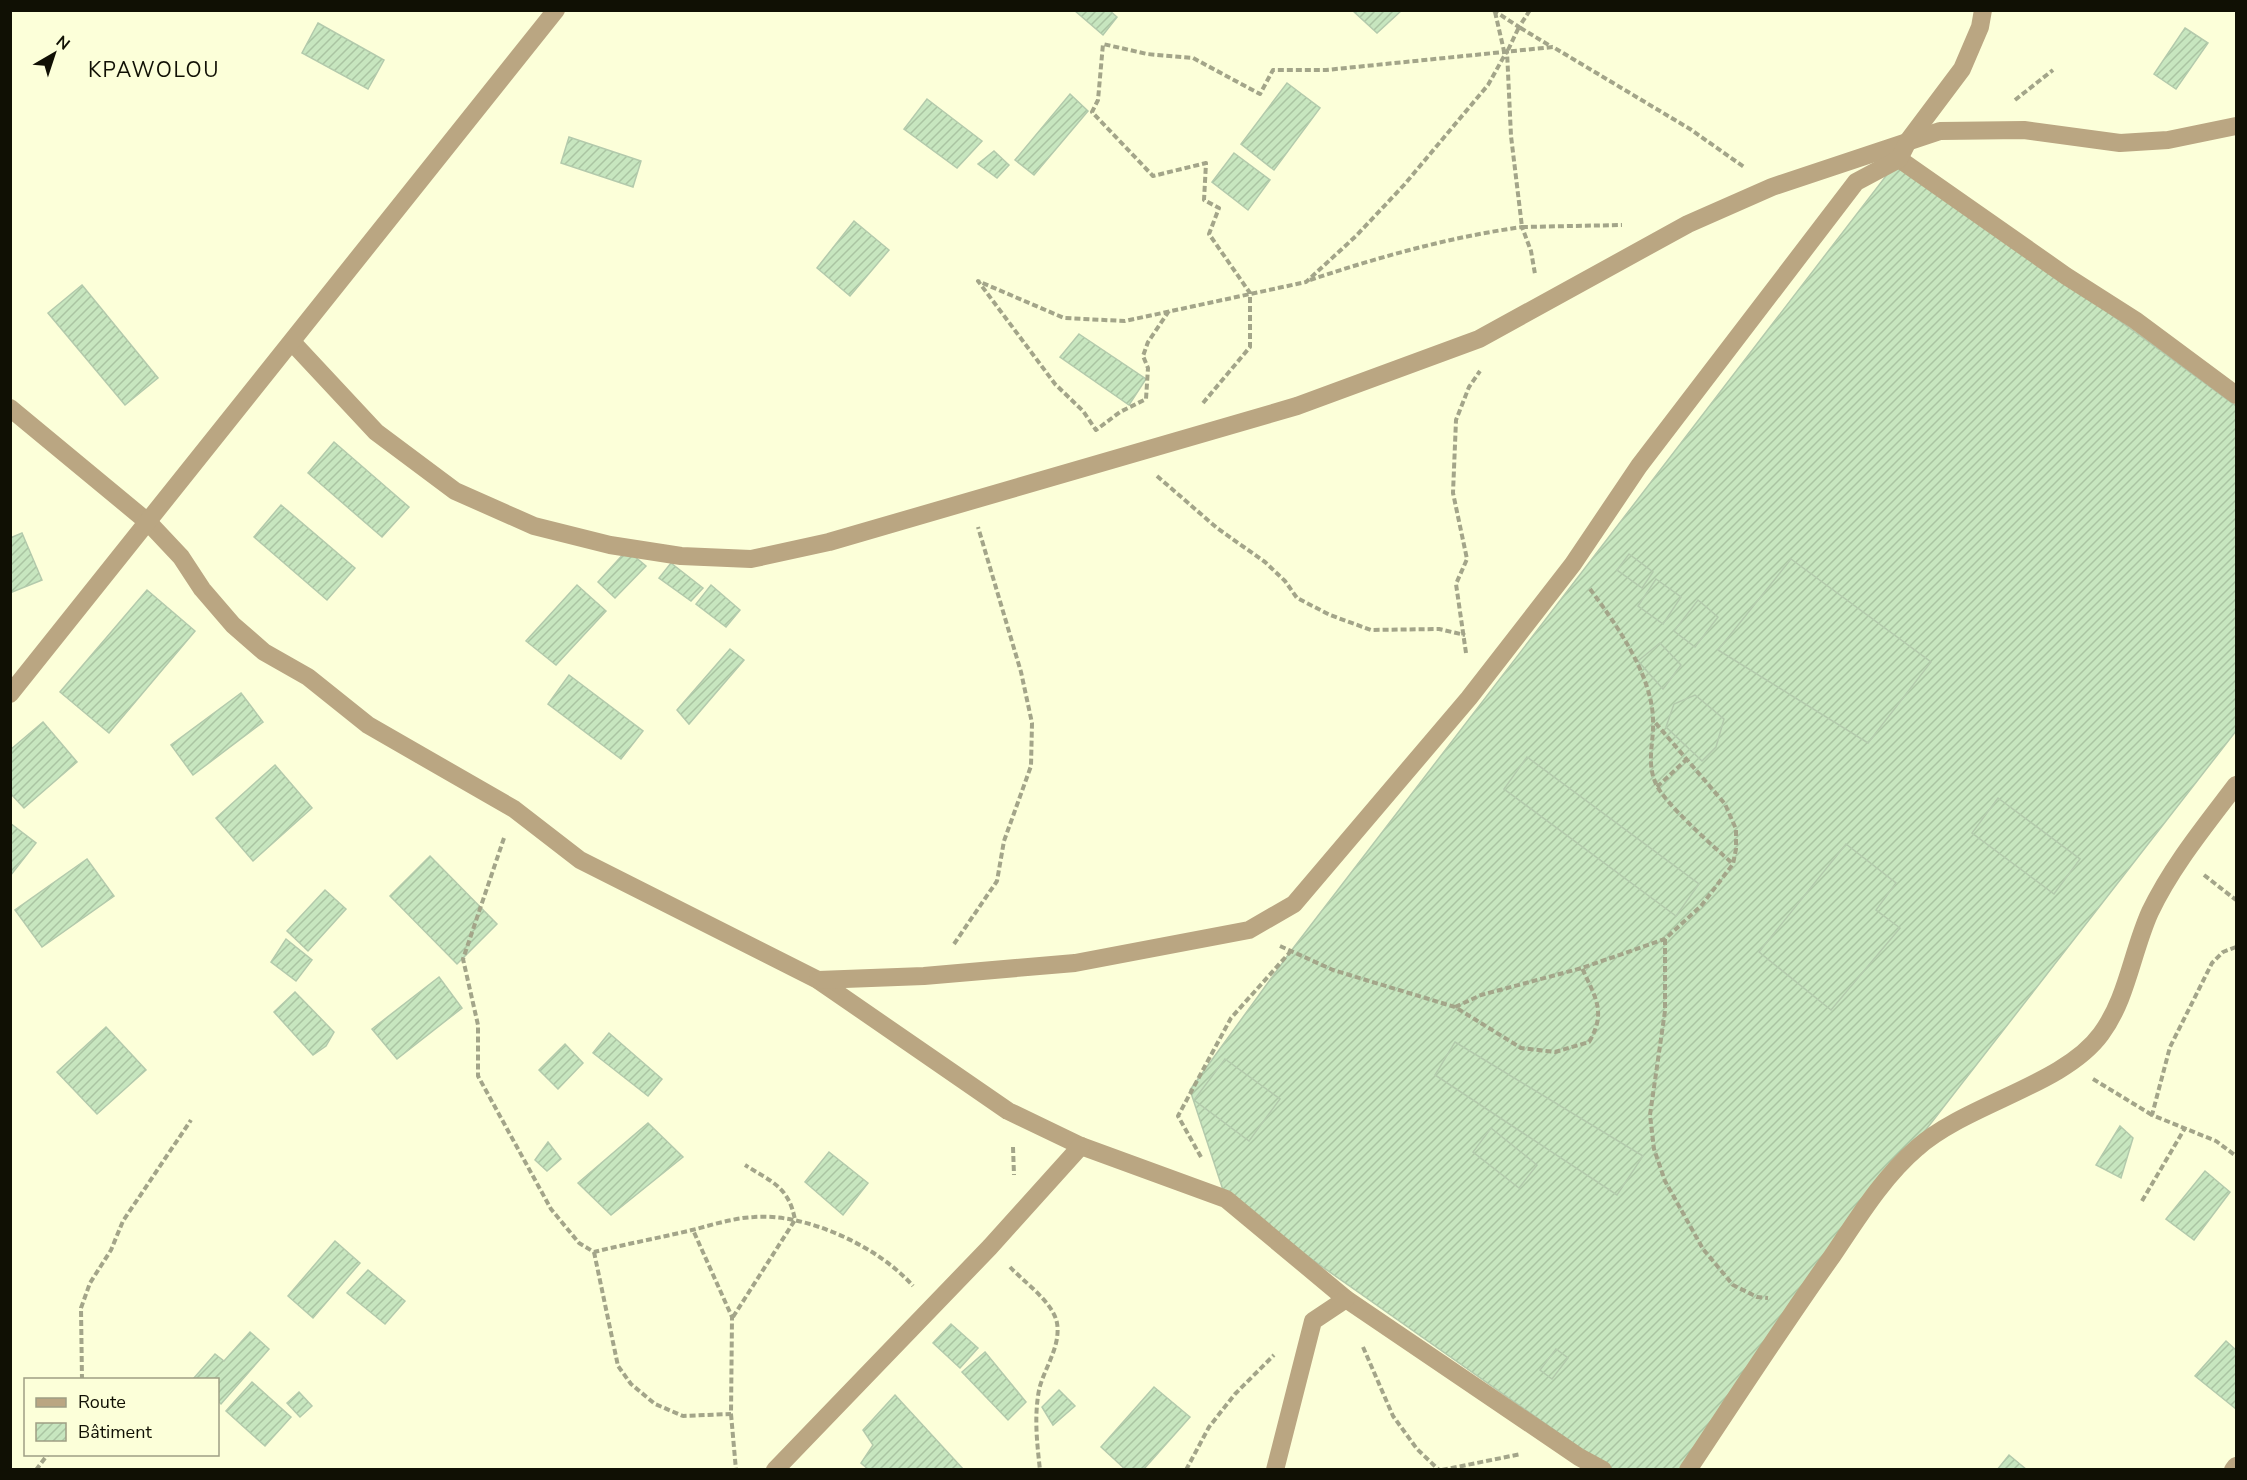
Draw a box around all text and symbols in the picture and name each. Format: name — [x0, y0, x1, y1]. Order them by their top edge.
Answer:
north arrow — [24, 24, 84, 84]
text: N — [51, 31, 74, 55]
district label: KPAWOLOU — [88, 56, 220, 84]
legend — [24, 1378, 219, 1456]
text: Route — [78, 1390, 126, 1414]
text: Bâtiment — [78, 1420, 152, 1444]

